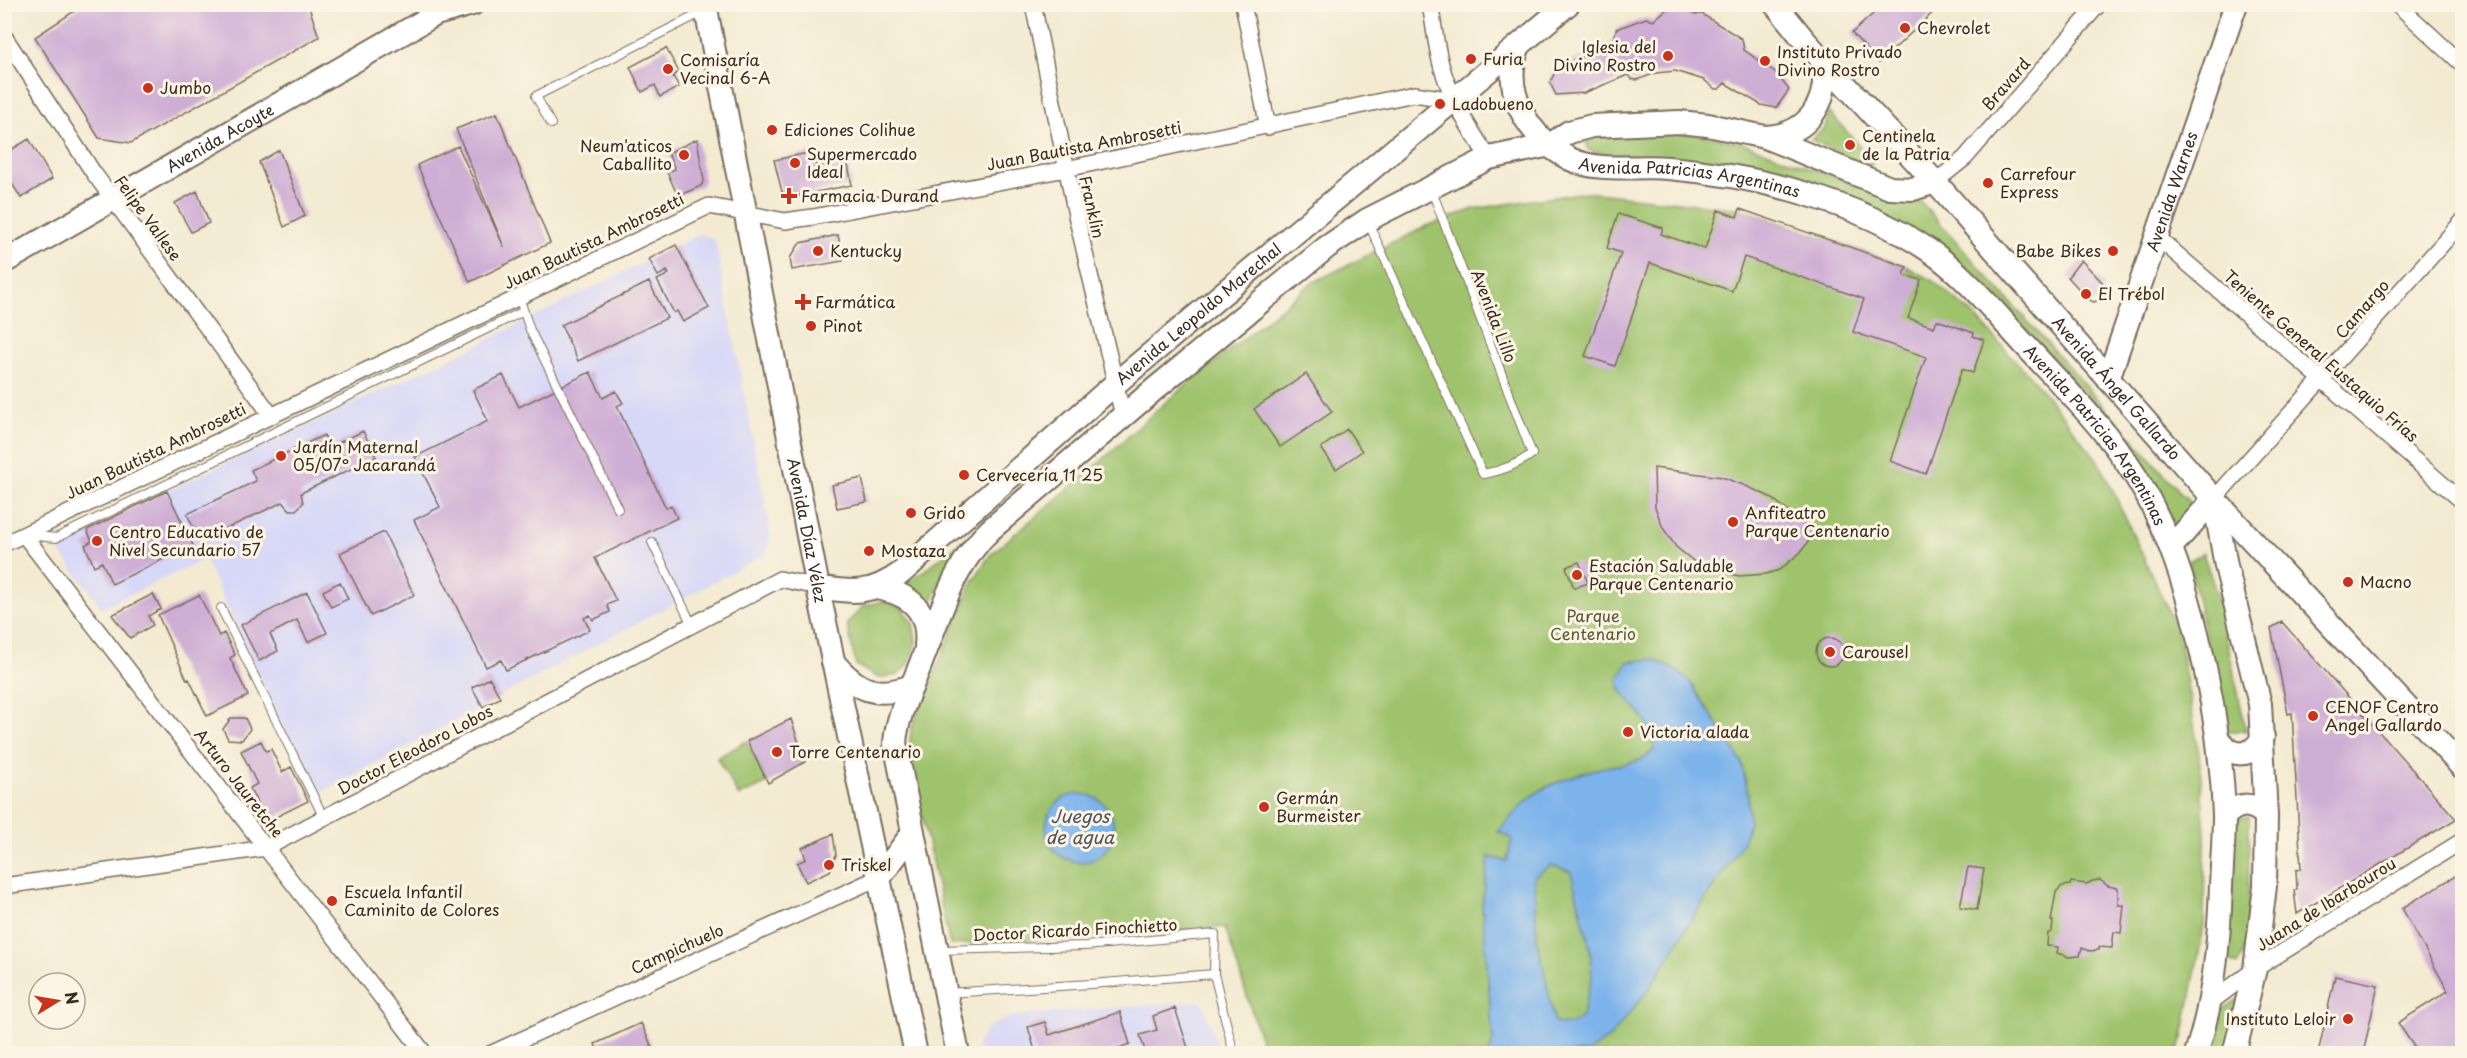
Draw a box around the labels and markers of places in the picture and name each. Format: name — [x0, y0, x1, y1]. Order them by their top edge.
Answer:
place label: Chevrolet — [1917, 15, 1991, 39]
marker: Chevrolet — [1898, 21, 1912, 35]
place label: Iglesia del Divino Rostro — [1553, 34, 1656, 76]
place label: Instituto Privado Divino Rostro — [1777, 39, 1902, 81]
place label: Furia — [1483, 46, 1523, 70]
place label: Comisaría Vecinal 6-A — [680, 47, 771, 89]
marker: Iglesia del Divino Rostro — [1661, 49, 1675, 63]
marker: Furia — [1464, 52, 1478, 66]
marker: Instituto Privado Divino Rostro — [1758, 54, 1772, 68]
marker: Comisaría Vecinal 6-A — [661, 62, 675, 76]
place label: Jumbo — [160, 75, 211, 99]
marker: Jumbo — [141, 81, 155, 95]
place label: Ladobueno — [1452, 91, 1534, 115]
marker: Ladobueno — [1433, 97, 1447, 111]
place label: Ediciones Colihue — [784, 117, 916, 141]
marker: Ediciones Colihue — [765, 123, 779, 137]
place label: Centinela de la Patria — [1862, 123, 1950, 165]
place label: Neum'aticos Caballito — [580, 133, 672, 175]
marker: Centinela de la Patria — [1843, 138, 1857, 152]
place label: Supermercado Ideal — [807, 141, 917, 183]
marker: Neum'aticos Caballito — [677, 148, 691, 162]
marker: Supermercado Ideal — [788, 156, 802, 170]
place label: Carrefour Express — [2000, 161, 2077, 203]
marker: Carrefour Express — [1981, 176, 1995, 190]
place label: Farmacia Durand — [801, 183, 939, 207]
marker: Farmacia Durand — [782, 189, 796, 203]
place label: Kentucky — [830, 238, 902, 262]
place label: Babe Bikes — [2015, 238, 2101, 262]
marker: Kentucky — [811, 244, 825, 258]
marker: Babe Bikes — [2106, 244, 2120, 258]
place label: El Trébol — [2098, 281, 2165, 305]
marker: El Trébol — [2079, 287, 2093, 301]
place label: Farmática — [815, 289, 895, 313]
marker: Farmática — [796, 295, 810, 309]
place label: Pinot — [823, 313, 863, 337]
marker: Pinot — [804, 319, 818, 333]
place label: Jardín Maternal 05/07° Jacarandá — [293, 434, 436, 476]
marker: Jardín Maternal 05/07° Jacarandá — [274, 449, 288, 463]
place label: Cervecería 11 25 — [976, 462, 1103, 486]
marker: Cervecería 11 25 — [957, 468, 971, 482]
place label: Grido — [923, 500, 965, 524]
place label: Anfiteatro Parque Centenario — [1745, 500, 1890, 542]
marker: Grido — [904, 506, 918, 520]
marker: Anfiteatro Parque Centenario — [1726, 515, 1740, 529]
place label: Centro Educativo de Nivel Secundario 57 — [109, 519, 264, 561]
marker: Centro Educativo de Nivel Secundario 57 — [90, 534, 104, 548]
place label: Mostaza — [881, 538, 946, 562]
marker: Mostaza — [862, 544, 876, 558]
place label: Estación Saludable Parque Centenario — [1589, 553, 1734, 595]
marker: Estación Saludable Parque Centenario — [1570, 568, 1584, 582]
place label: Macno — [2360, 569, 2412, 593]
marker: Macno — [2341, 575, 2355, 589]
place label: Carousel — [1842, 639, 1909, 663]
marker: Carousel — [1823, 645, 1837, 659]
place label: CENOF Centro Angel Gallardo — [2325, 694, 2442, 736]
marker: CENOF Centro Angel Gallardo — [2306, 709, 2320, 723]
place label: Victoria alada — [1640, 719, 1749, 743]
marker: Victoria alada — [1621, 725, 1635, 739]
place label: Torre Centenario — [789, 739, 921, 763]
marker: Torre Centenario — [770, 745, 784, 759]
place label: Germán Burmeister — [1276, 785, 1361, 827]
marker: Germán Burmeister — [1257, 800, 1271, 814]
place label: Triskel — [841, 852, 891, 876]
marker: Triskel — [822, 858, 836, 872]
place label: Escuela Infantil Caminito de Colores — [344, 879, 499, 921]
marker: Escuela Infantil Caminito de Colores — [325, 894, 339, 908]
place label: Instituto Leloir — [2225, 1006, 2337, 1030]
marker: Instituto Leloir — [2341, 1012, 2355, 1026]

